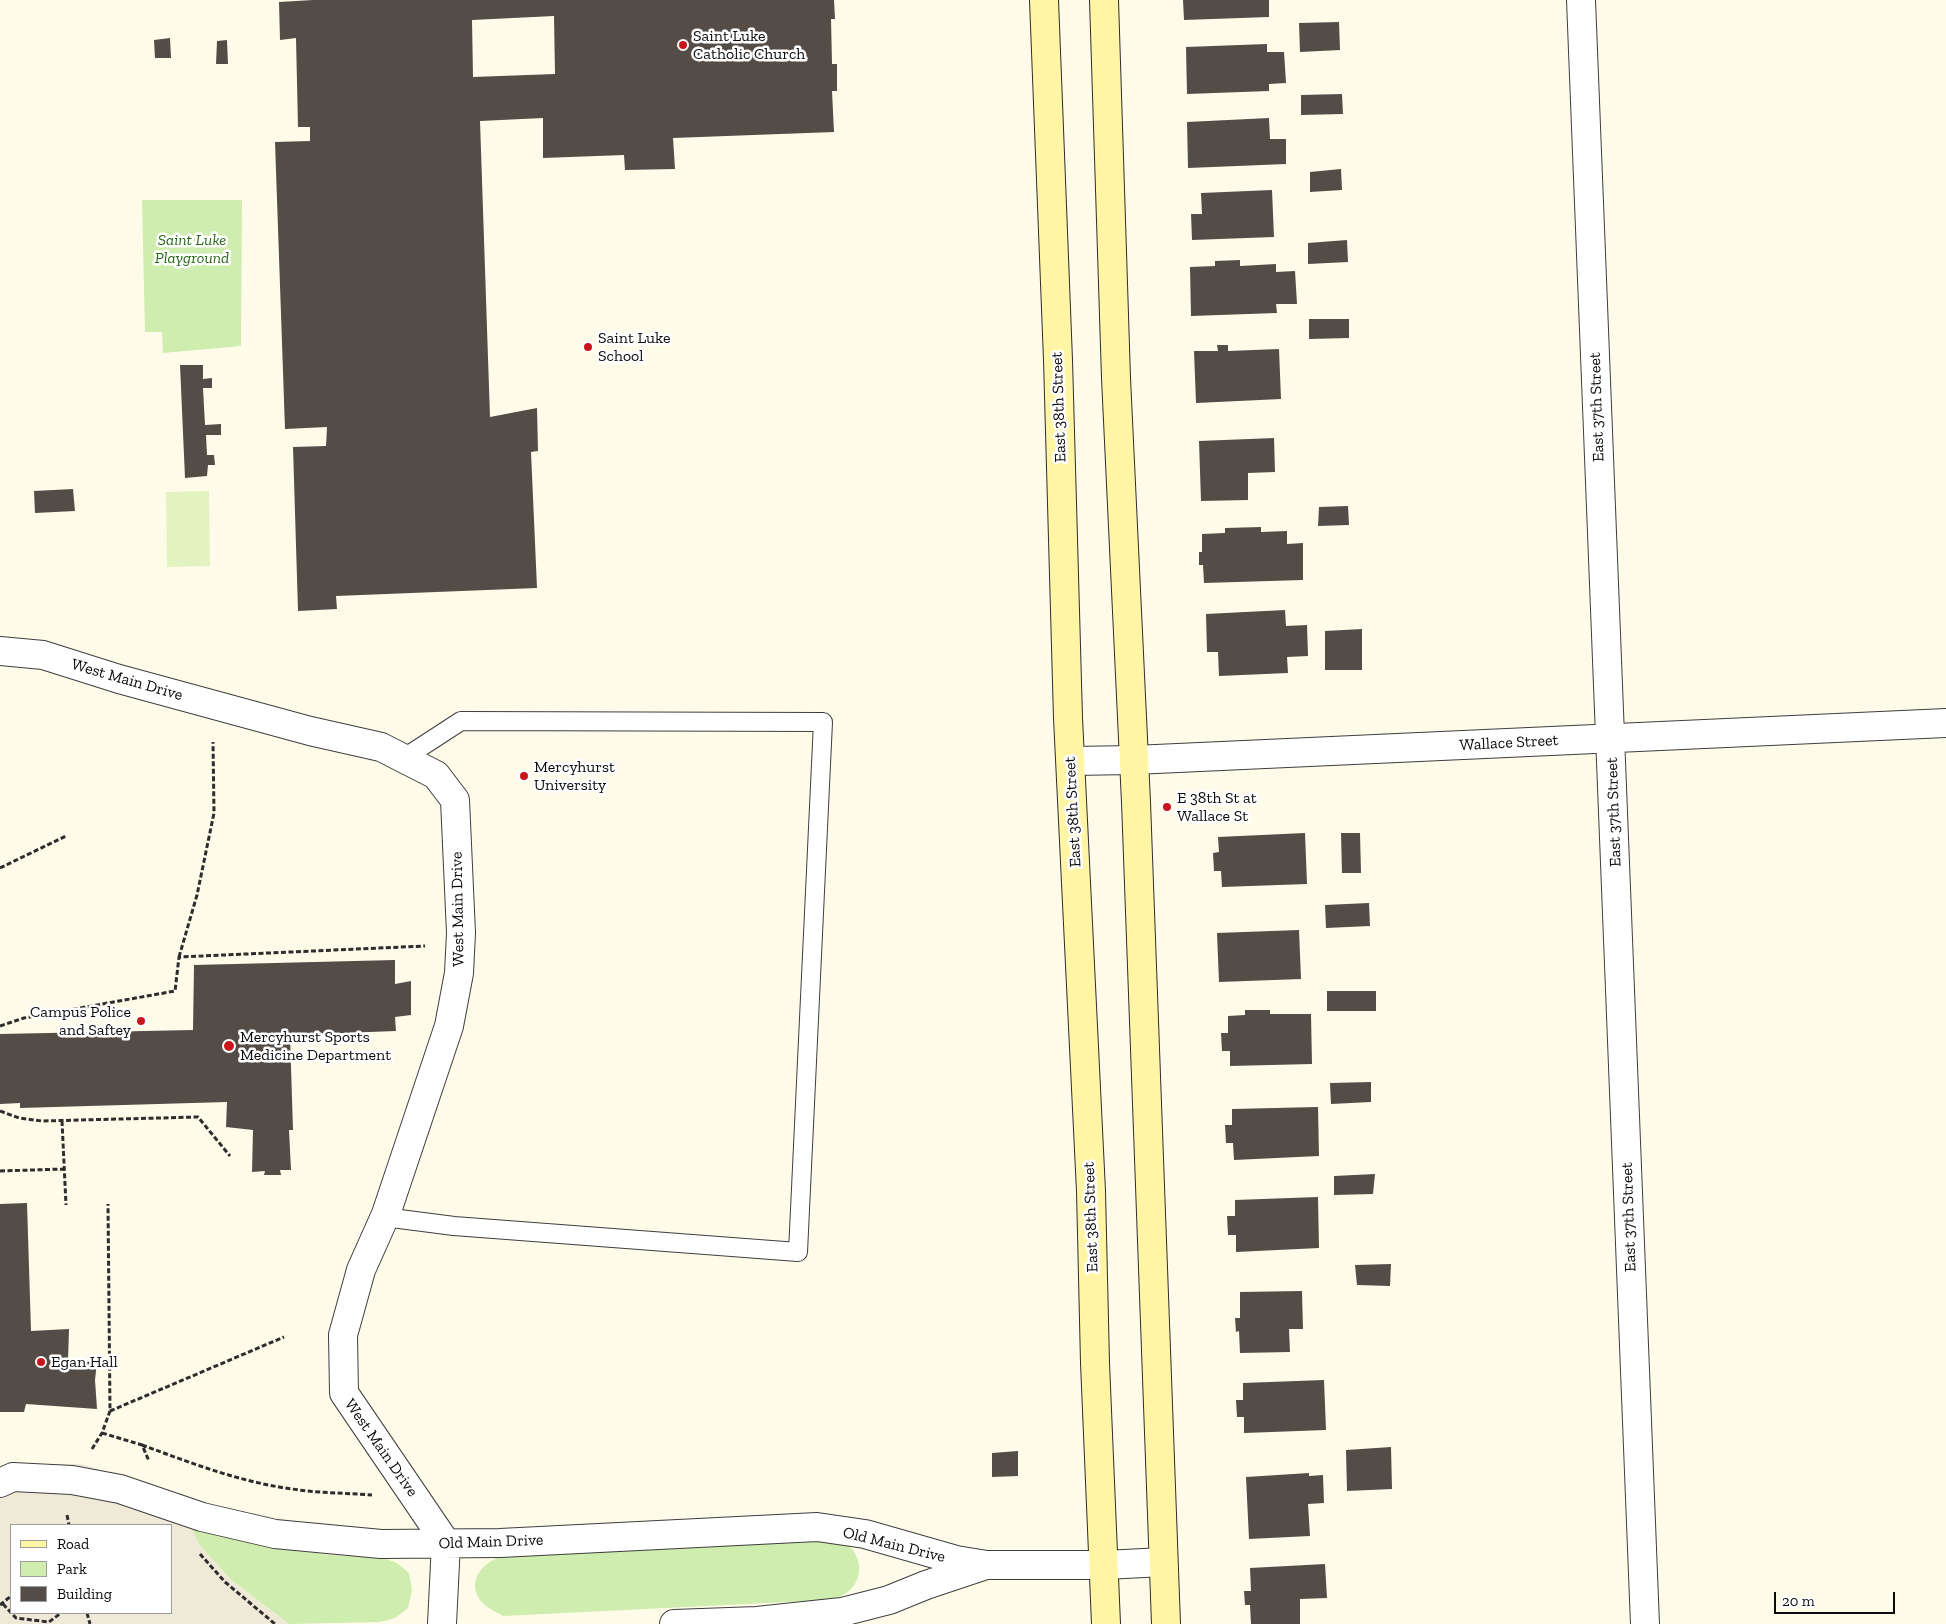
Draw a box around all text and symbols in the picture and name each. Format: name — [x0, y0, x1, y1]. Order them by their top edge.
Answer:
place label: Saint Luke Catholic Church — [693, 26, 805, 64]
marker: Saint Luke Catholic Church — [677, 39, 689, 51]
park label: Saint Luke Playground — [155, 230, 229, 268]
place label: Saint Luke School — [598, 328, 671, 366]
marker: Saint Luke School — [582, 341, 594, 353]
street label: East 38th Street — [1047, 351, 1071, 463]
street label: East 37th Street — [1585, 352, 1609, 462]
street label: West Main Drive — [69, 655, 185, 705]
street label: Wallace Street — [1459, 731, 1559, 755]
street label: East 38th Street — [1061, 756, 1085, 868]
place label: Mercyhurst University — [534, 757, 615, 795]
street label: East 37th Street — [1602, 757, 1626, 867]
marker: Mercyhurst University — [518, 770, 530, 782]
place label: E 38th St at Wallace St — [1177, 788, 1257, 826]
marker: E 38th St at Wallace St — [1161, 801, 1173, 813]
street label: West Main Drive — [447, 851, 469, 967]
place label: Campus Police and Saftey — [30, 1002, 131, 1040]
marker: Campus Police and Saftey — [135, 1015, 147, 1027]
place label: Mercyhurst Sports Medicine Department — [240, 1027, 391, 1065]
marker: Mercyhurst Sports Medicine Department — [222, 1039, 236, 1053]
street label: East 38th Street — [1079, 1161, 1103, 1273]
street label: East 37th Street — [1617, 1162, 1641, 1272]
place label: Egan Hall — [51, 1352, 118, 1372]
marker: Egan Hall — [35, 1356, 47, 1368]
street label: West Main Drive — [340, 1395, 422, 1501]
street label: Old Main Drive — [841, 1523, 947, 1567]
legend — [10, 1524, 172, 1614]
street label: Old Main Drive — [438, 1531, 544, 1553]
text: Road — [57, 1535, 89, 1553]
text: Park — [57, 1560, 87, 1578]
scale bar — [1776, 1582, 1897, 1614]
text: Building — [57, 1585, 112, 1603]
text: 20 m — [1782, 1592, 1815, 1610]

